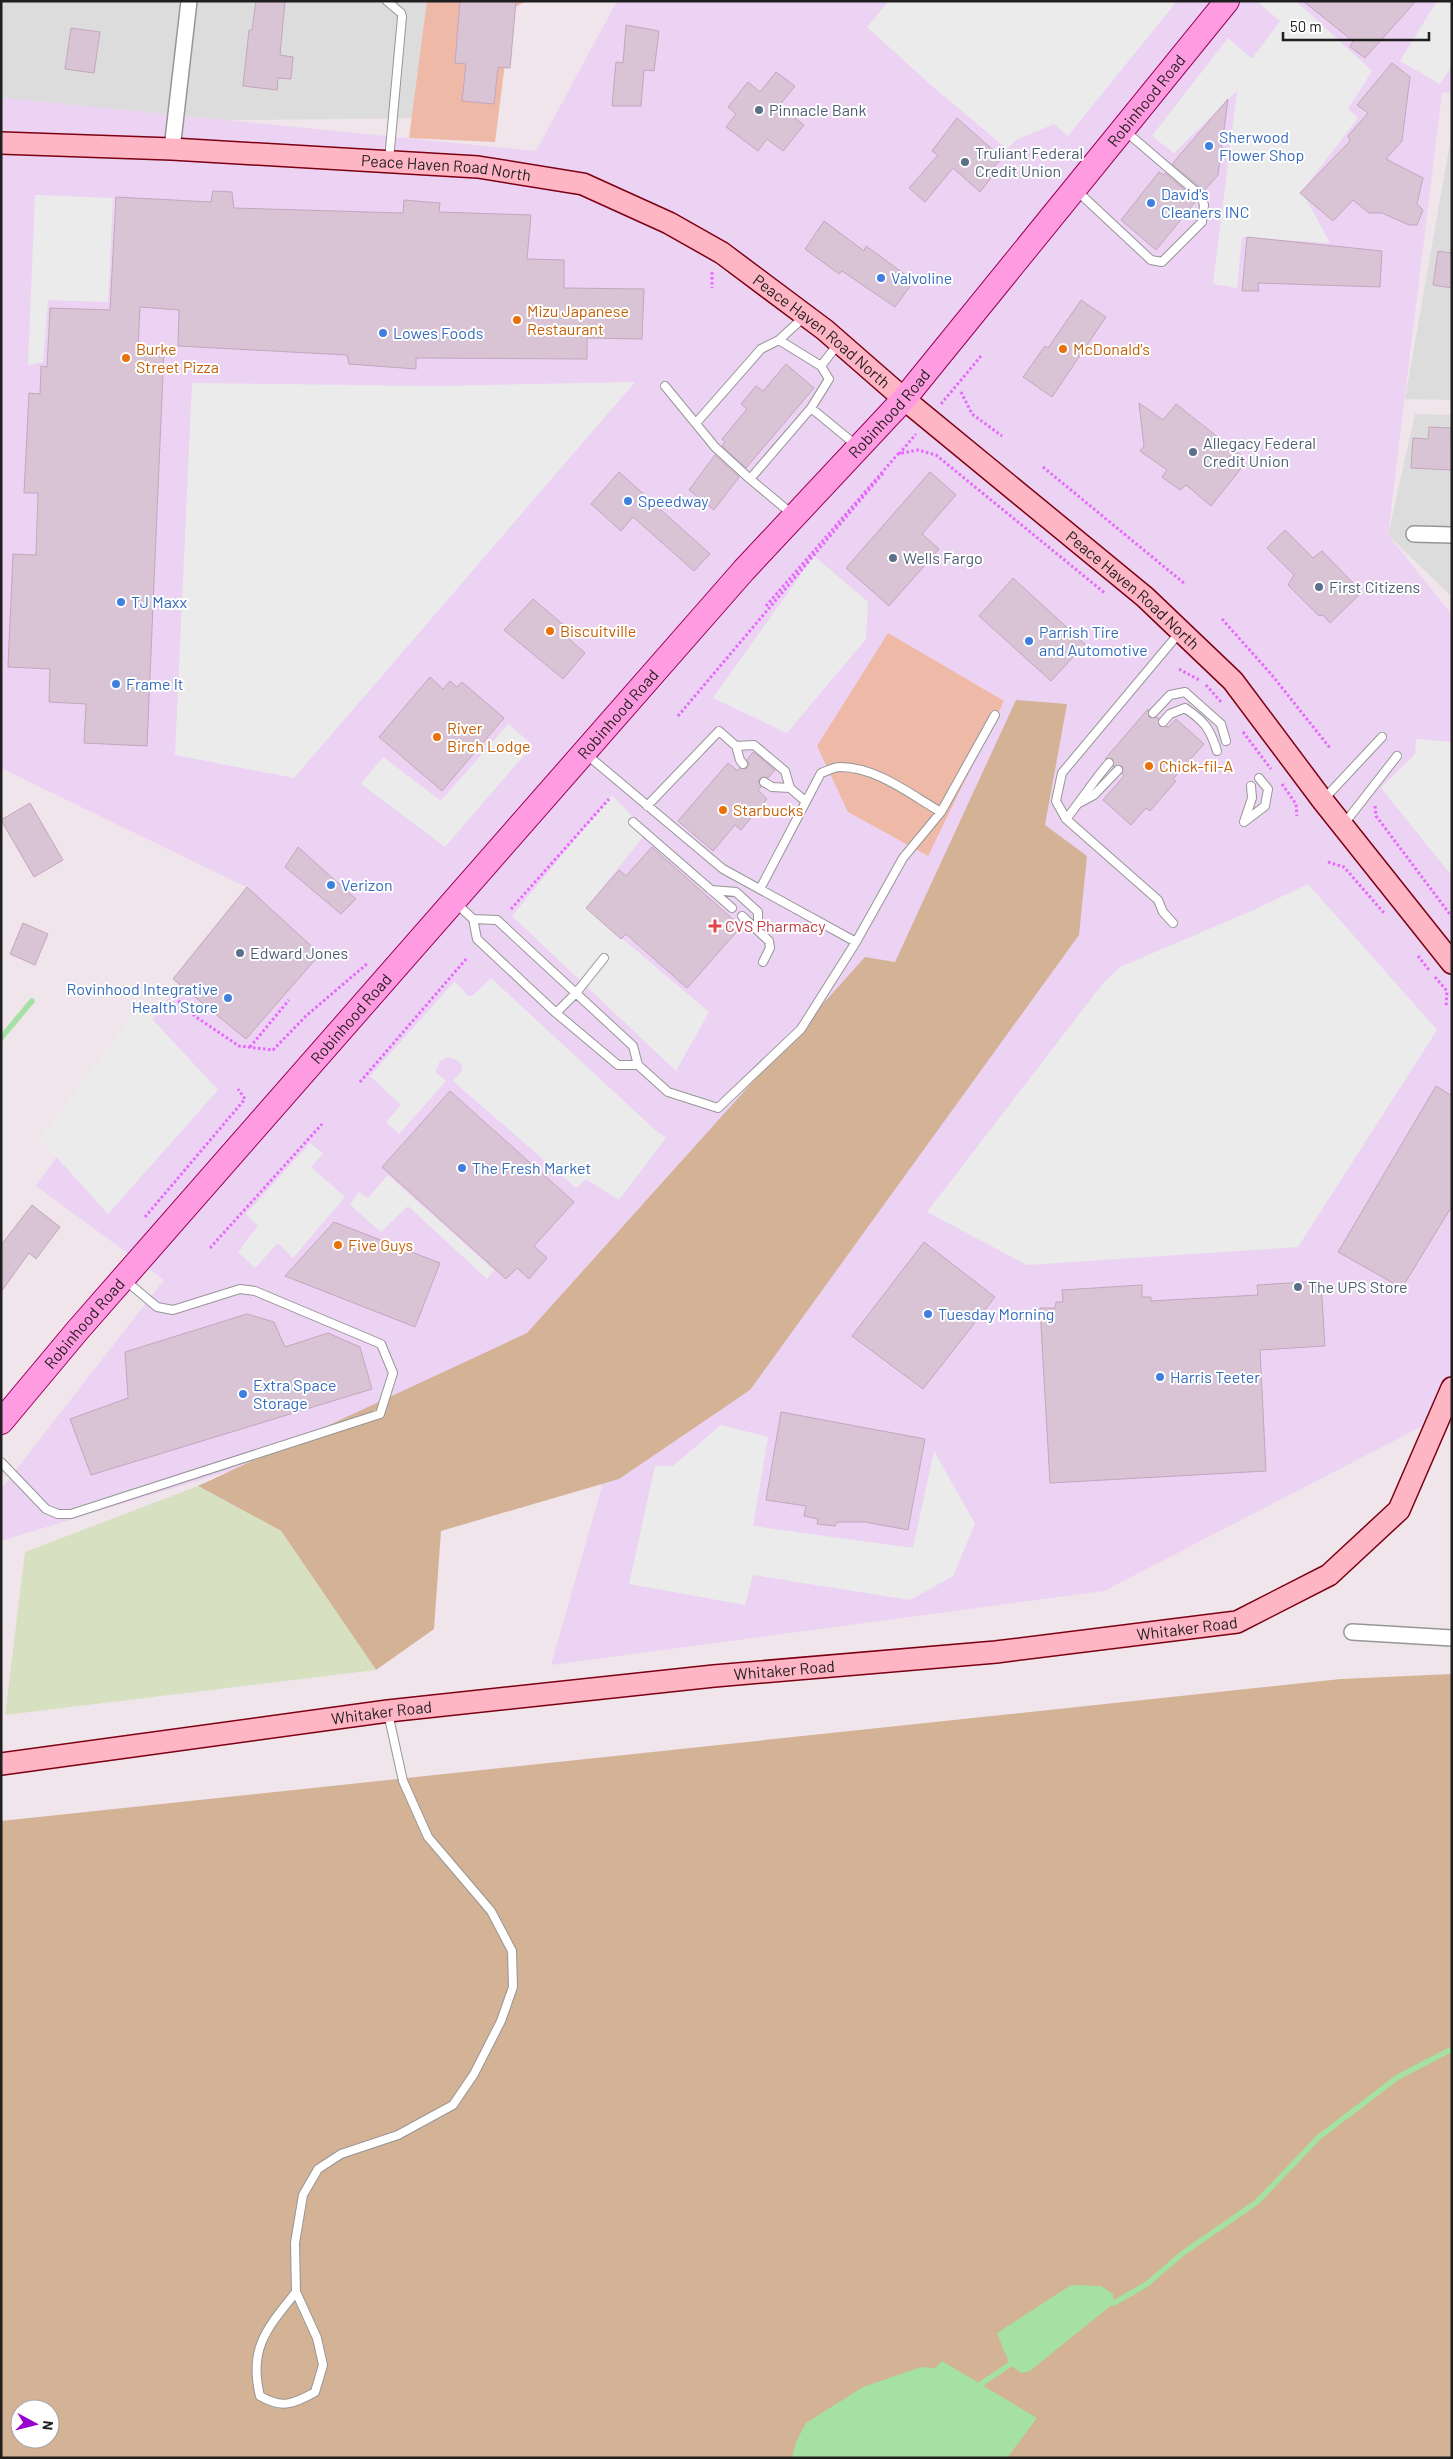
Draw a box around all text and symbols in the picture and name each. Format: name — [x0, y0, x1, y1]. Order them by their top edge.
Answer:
scale bar — [1283, 10, 1429, 42]
text: 50 m — [1290, 17, 1322, 35]
street label: Robinhood Road — [1103, 50, 1189, 150]
place label: Pinnacle Bank — [769, 100, 866, 119]
marker: Pinnacle Bank — [753, 104, 765, 116]
place label: Sherwood Flower Shop — [1219, 127, 1304, 164]
marker: Sherwood Flower Shop — [1203, 140, 1215, 152]
place label: Truliant Federal Credit Union — [975, 143, 1083, 180]
street label: Peace Haven Road North — [361, 150, 533, 184]
marker: Truliant Federal Credit Union — [959, 156, 971, 168]
place label: David's Cleaners INC — [1161, 184, 1249, 221]
marker: David's Cleaners INC — [1145, 197, 1157, 209]
place label: Valvoline — [891, 268, 952, 287]
street label: Peace Haven Road North — [750, 270, 894, 392]
marker: Valvoline — [875, 272, 887, 284]
place label: Mizu Japanese Restaurant — [527, 301, 629, 338]
marker: Mizu Japanese Restaurant — [511, 314, 523, 326]
place label: Lowes Foods — [393, 323, 483, 342]
marker: Lowes Foods — [377, 327, 389, 339]
place label: Burke Street Pizza — [136, 339, 219, 376]
place label: McDonald's — [1073, 339, 1150, 358]
marker: McDonald's — [1057, 343, 1069, 355]
marker: Burke Street Pizza — [120, 352, 132, 364]
street label: Robinhood Road — [844, 365, 934, 462]
place label: Allegacy Federal Credit Union — [1203, 433, 1316, 470]
marker: Allegacy Federal Credit Union — [1187, 446, 1199, 458]
place label: Speedway — [638, 491, 709, 510]
marker: Speedway — [622, 495, 634, 507]
street label: Peace Haven Road North — [1063, 526, 1204, 653]
place label: Wells Fargo — [903, 548, 983, 567]
marker: Wells Fargo — [887, 552, 899, 564]
place label: First Citizens — [1329, 577, 1420, 596]
marker: First Citizens — [1313, 581, 1325, 593]
place label: TJ Maxx — [131, 592, 187, 611]
marker: TJ Maxx — [115, 596, 127, 608]
place label: Biscuitville — [560, 621, 636, 640]
place label: Parrish Tire and Automotive — [1039, 622, 1148, 659]
marker: Biscuitville — [544, 625, 556, 637]
marker: Parrish Tire and Automotive — [1023, 635, 1035, 647]
street label: Robinhood Road — [573, 665, 662, 763]
place label: Frame It — [126, 674, 184, 693]
marker: Frame It — [110, 678, 122, 690]
place label: River Birch Lodge — [447, 718, 531, 755]
marker: River Birch Lodge — [431, 731, 443, 743]
place label: Chick-fil-A — [1159, 756, 1234, 775]
marker: Chick-fil-A — [1143, 760, 1155, 772]
place label: Starbucks — [733, 800, 803, 819]
marker: Starbucks — [717, 804, 729, 816]
place label: Verizon — [341, 875, 393, 894]
marker: Verizon — [325, 879, 337, 891]
place label: CVS Pharmacy — [725, 916, 826, 935]
marker: CVS Pharmacy — [709, 920, 721, 932]
place label: Edward Jones — [250, 943, 348, 962]
marker: Edward Jones — [234, 947, 246, 959]
street label: Robinhood Road — [306, 969, 395, 1067]
place label: Rovinhood Integrative Health Store — [67, 979, 218, 1016]
marker: Rovinhood Integrative Health Store — [222, 992, 234, 1004]
place label: The Fresh Market — [472, 1158, 591, 1177]
marker: The Fresh Market — [456, 1162, 468, 1174]
place label: Five Guys — [348, 1235, 413, 1254]
marker: Five Guys — [332, 1239, 344, 1251]
street label: Robinhood Road — [40, 1274, 128, 1372]
place label: The UPS Store — [1308, 1277, 1408, 1296]
marker: The UPS Store — [1292, 1281, 1304, 1293]
place label: Tuesday Morning — [938, 1304, 1054, 1323]
marker: Tuesday Morning — [922, 1308, 934, 1320]
place label: Harris Teeter — [1170, 1367, 1260, 1386]
marker: Harris Teeter — [1154, 1371, 1166, 1383]
place label: Extra Space Storage — [253, 1375, 336, 1412]
marker: Extra Space Storage — [237, 1388, 249, 1400]
street label: Whitaker Road — [1135, 1612, 1238, 1643]
street label: Whitaker Road — [733, 1656, 836, 1683]
street label: Whitaker Road — [330, 1696, 433, 1728]
north arrow — [10, 2399, 60, 2449]
text: N — [39, 2420, 57, 2431]

